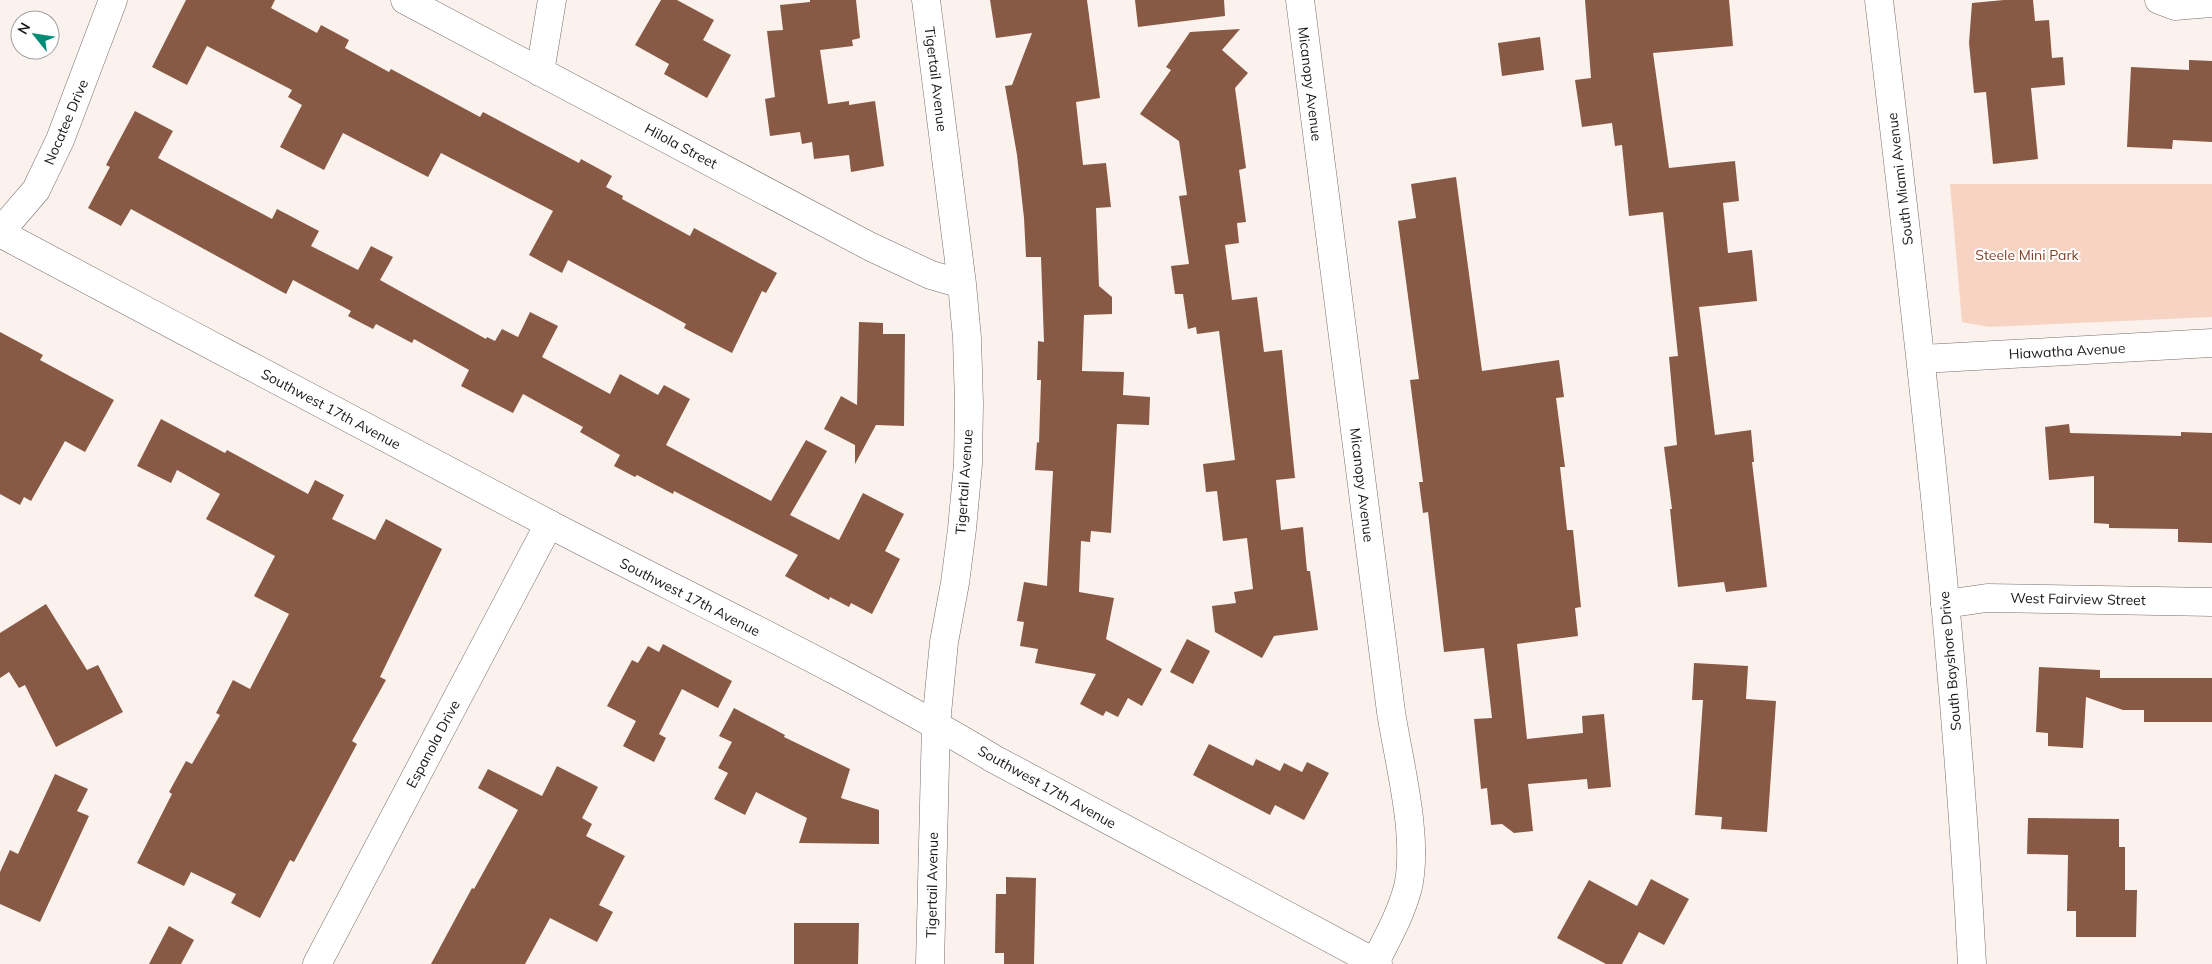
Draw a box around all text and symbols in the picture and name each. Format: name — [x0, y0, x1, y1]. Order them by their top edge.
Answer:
north arrow — [10, 10, 60, 60]
text: N — [13, 19, 34, 38]
street label: Tigertail Avenue — [921, 25, 951, 133]
street label: Micanopy Avenue — [1294, 26, 1326, 142]
street label: Nocatee Drive — [40, 76, 92, 168]
street label: South Miami Avenue — [1883, 112, 1917, 246]
street label: Hilola Street — [642, 119, 720, 173]
park label: Steele Mini Park — [1975, 246, 2079, 264]
street label: Hiawatha Avenue — [2008, 339, 2126, 363]
street label: Southwest 17th Avenue — [258, 365, 404, 453]
street label: Micanopy Avenue — [1346, 427, 1378, 543]
street label: Tigertail Avenue — [951, 429, 977, 535]
street label: Southwest 17th Avenue — [617, 554, 763, 640]
street label: West Fairview Street — [2010, 589, 2146, 609]
street label: South Bayshore Drive — [1935, 591, 1965, 731]
street label: Espanola Drive — [402, 697, 464, 791]
street label: Southwest 17th Avenue — [975, 741, 1119, 833]
street label: Tigertail Avenue — [922, 832, 942, 938]

